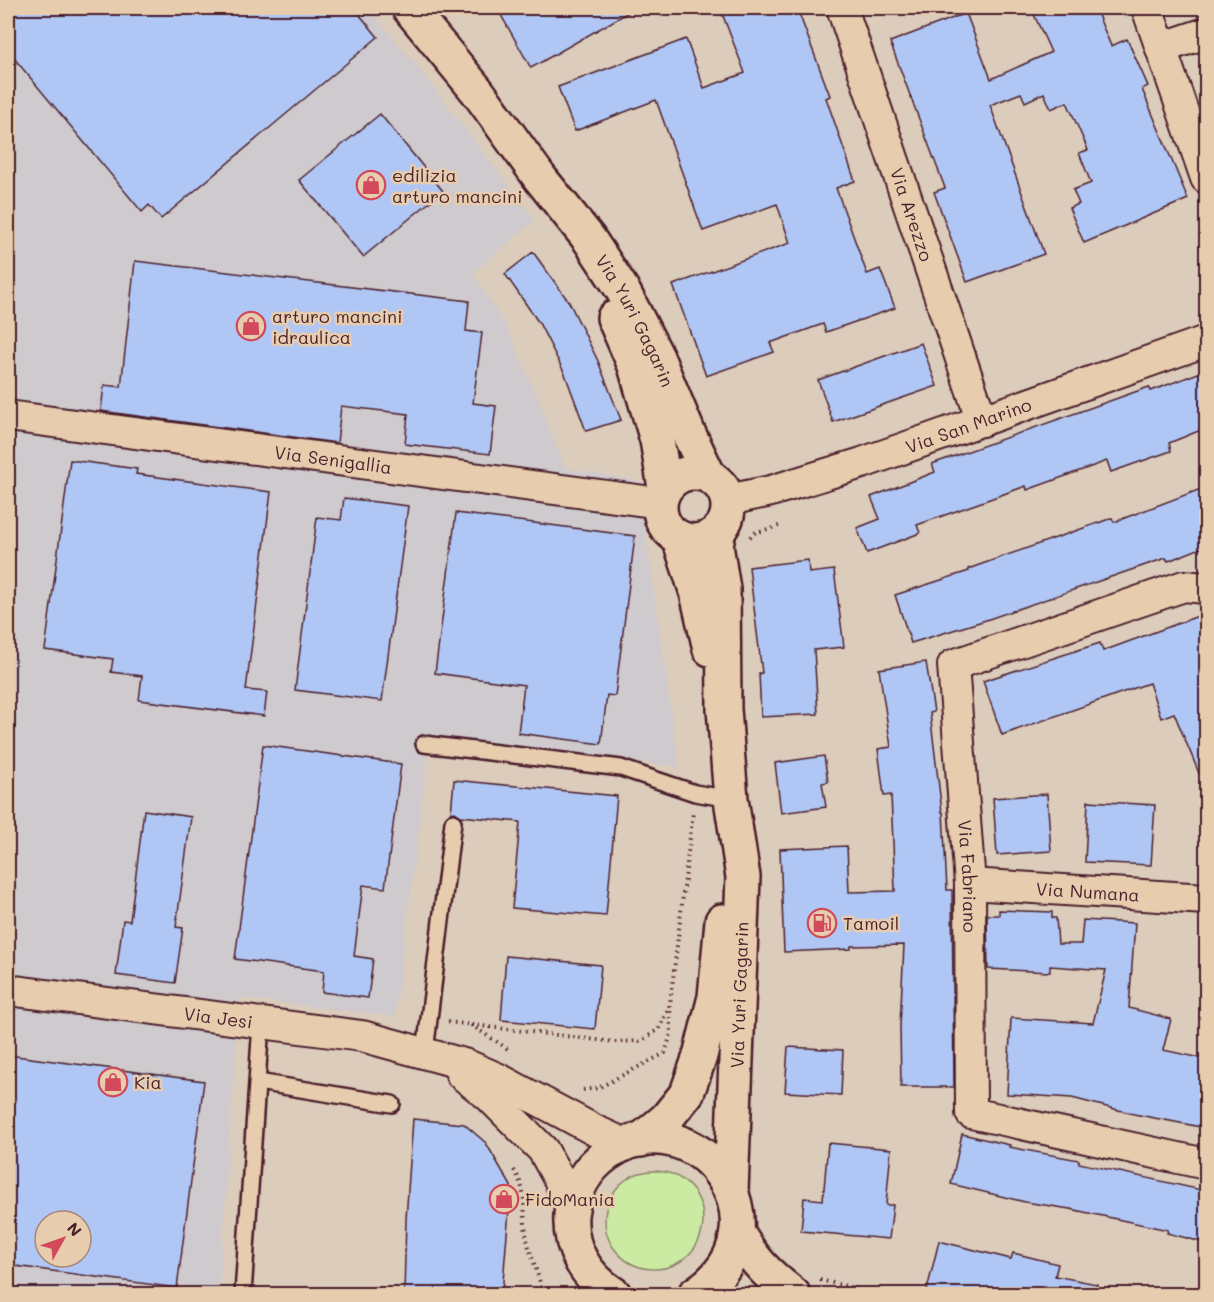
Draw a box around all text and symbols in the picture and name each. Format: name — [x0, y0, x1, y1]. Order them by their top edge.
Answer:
place label: edilizia arturo mancini — [392, 163, 523, 208]
street label: Via Arezzo — [885, 164, 939, 265]
shop icon: edilizia arturo mancini — [355, 169, 387, 201]
street label: Via Yuri Gagarin — [590, 250, 680, 390]
place label: arturo mancini idraulica — [272, 304, 403, 349]
shop icon: arturo mancini idraulica — [235, 310, 267, 342]
street label: Via San Marino — [902, 392, 1035, 459]
street label: Via Senigallia — [273, 440, 393, 479]
street label: Via Fabriano — [953, 819, 982, 933]
street label: Via Numana — [1035, 876, 1140, 907]
fuel station icon: Tamoil — [806, 907, 838, 939]
place label: Tamoil — [843, 911, 899, 935]
street label: Via Yuri Gagarin — [724, 921, 754, 1069]
street label: Via Jesi — [182, 1001, 254, 1034]
shop icon: Kia — [97, 1066, 129, 1098]
place label: Kia — [134, 1070, 162, 1094]
shop icon: FidoMania — [488, 1183, 520, 1215]
place label: FidoMania — [525, 1187, 615, 1211]
north arrow — [33, 1209, 93, 1269]
text: N — [63, 1218, 87, 1240]

